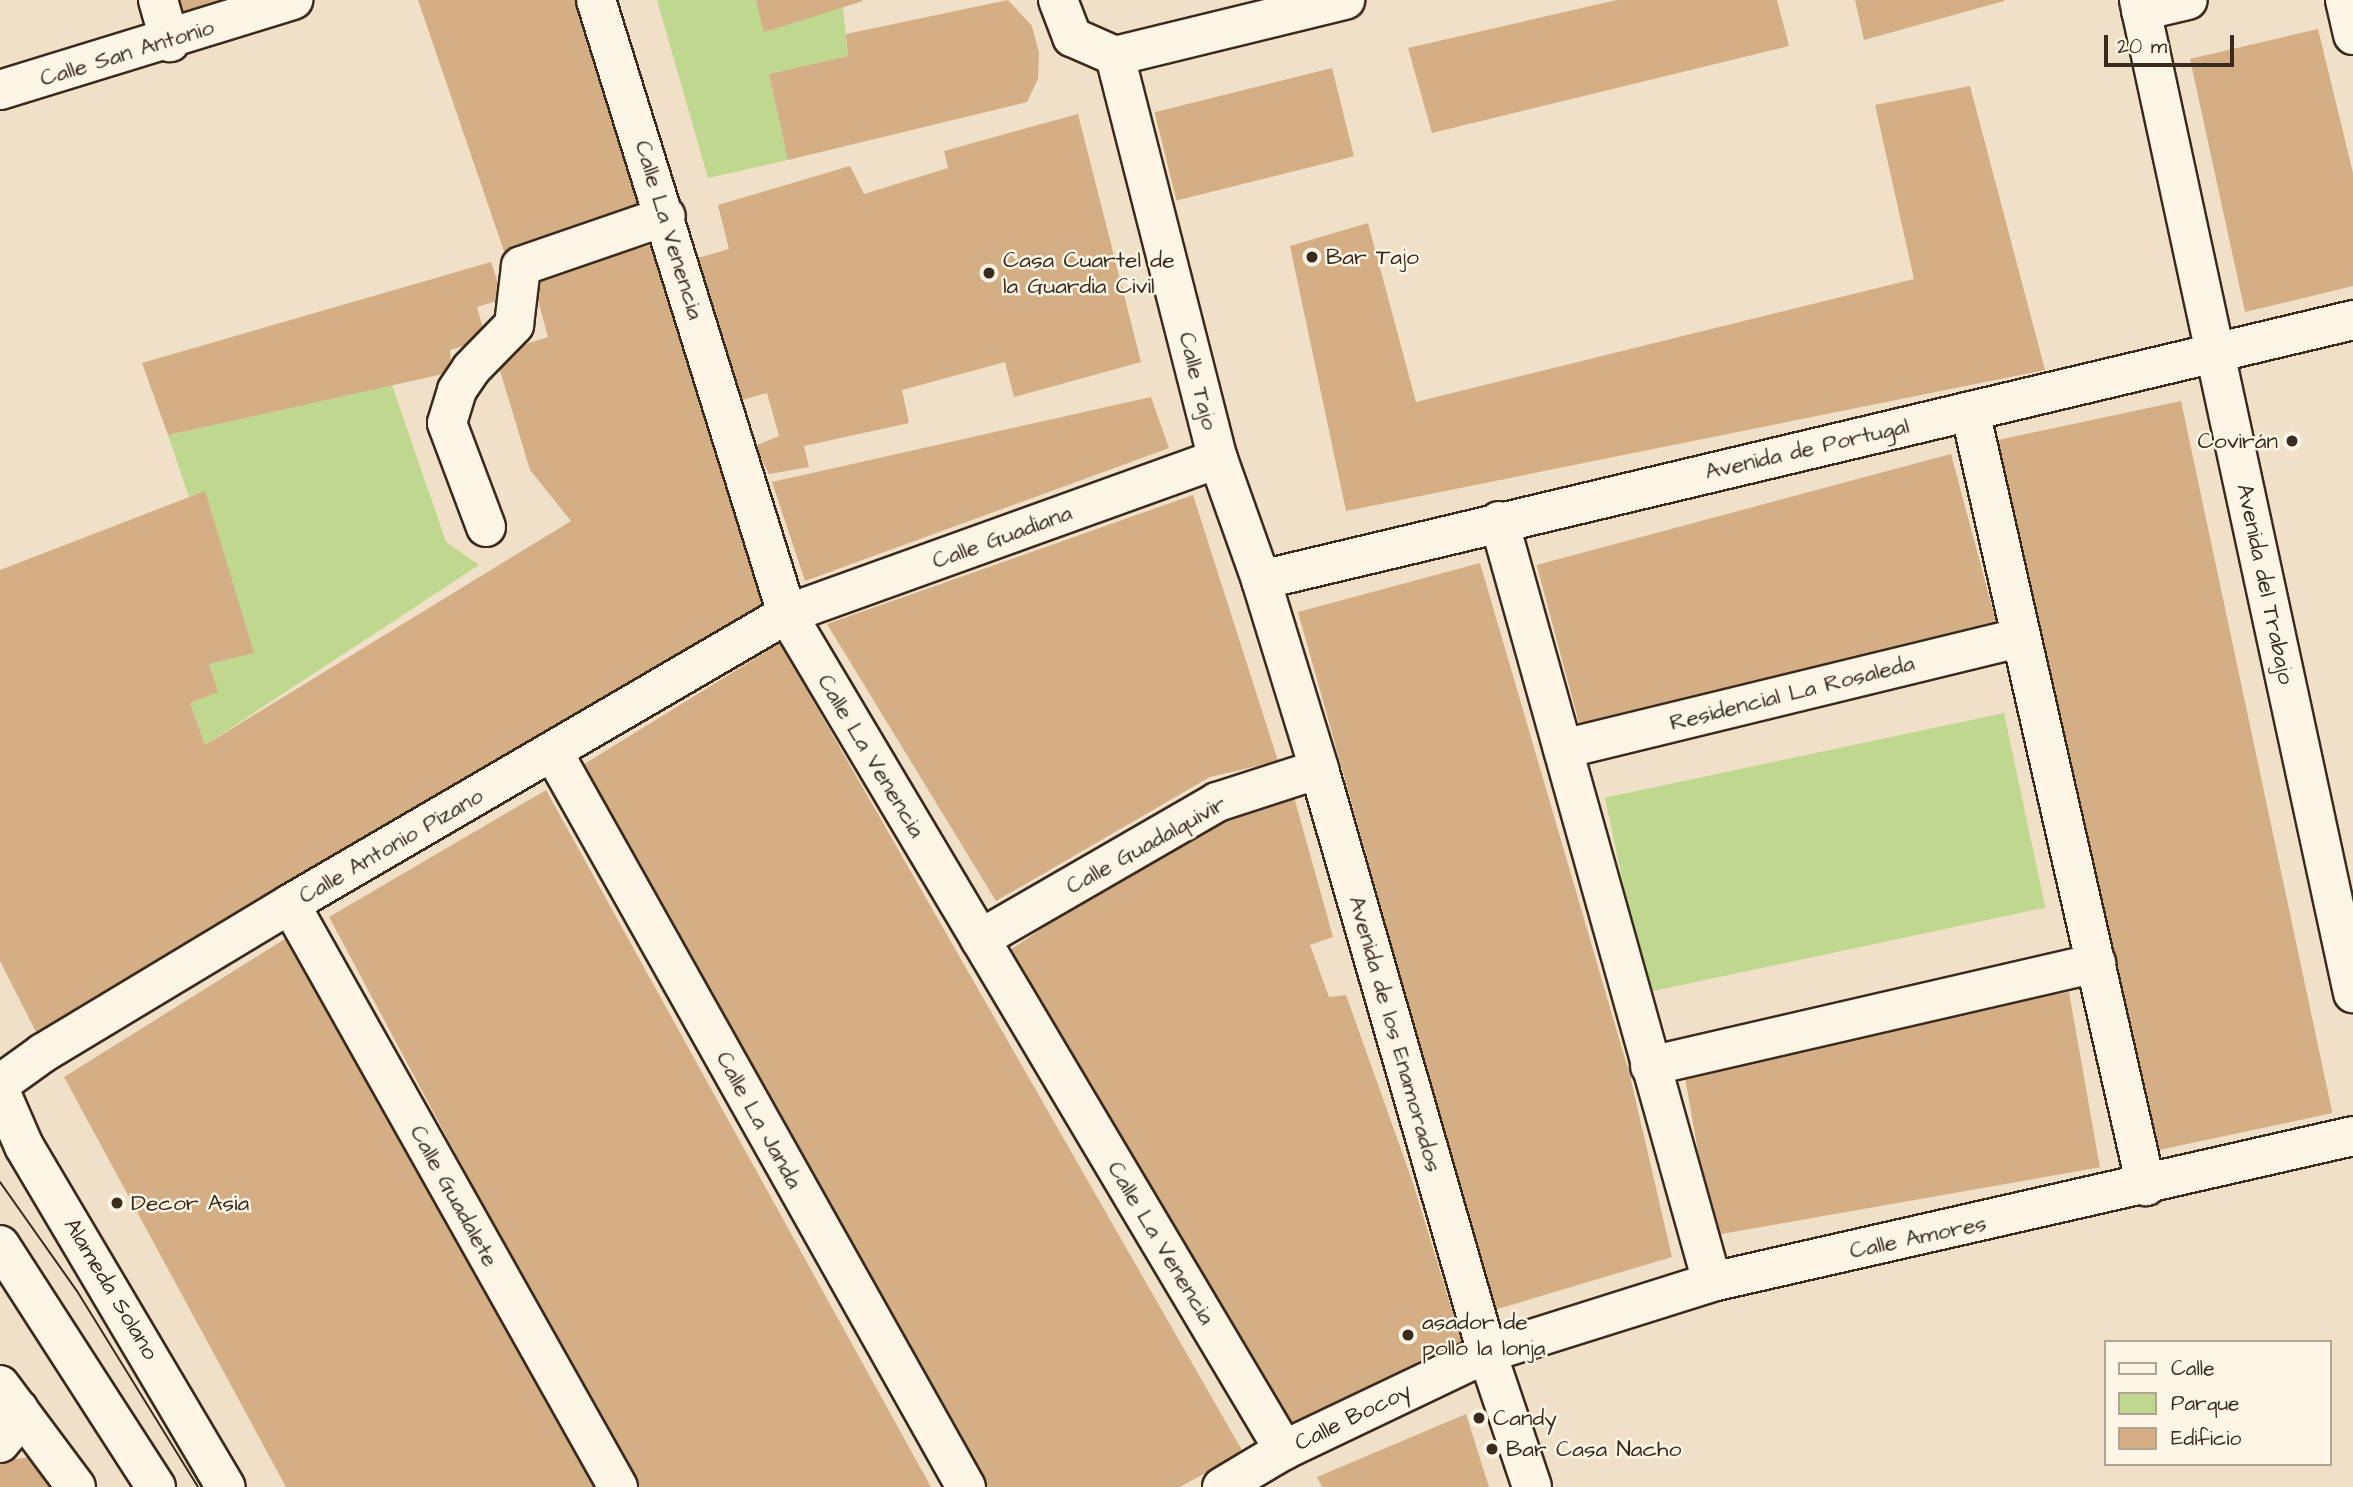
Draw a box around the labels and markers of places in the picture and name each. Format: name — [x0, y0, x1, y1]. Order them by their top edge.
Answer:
place label: Bar Tajo — [1326, 243, 1419, 271]
place label: Casa Cuartel de la Guardia Civil — [1003, 246, 1175, 300]
marker: Bar Tajo — [1304, 249, 1320, 265]
marker: Casa Cuartel de la Guardia Civil — [981, 265, 997, 281]
place label: Covirán — [2197, 427, 2278, 455]
marker: Covirán — [2284, 433, 2300, 449]
place label: Decor Asia — [131, 1189, 249, 1217]
marker: Decor Asia — [109, 1195, 125, 1211]
place label: asador de pollo la lonja — [1422, 1308, 1545, 1362]
marker: asador de pollo la lonja — [1400, 1327, 1416, 1343]
place label: Candy — [1493, 1404, 1557, 1432]
marker: Candy — [1471, 1410, 1487, 1426]
place label: Bar Casa Nacho — [1506, 1435, 1681, 1463]
marker: Bar Casa Nacho — [1484, 1441, 1500, 1457]

